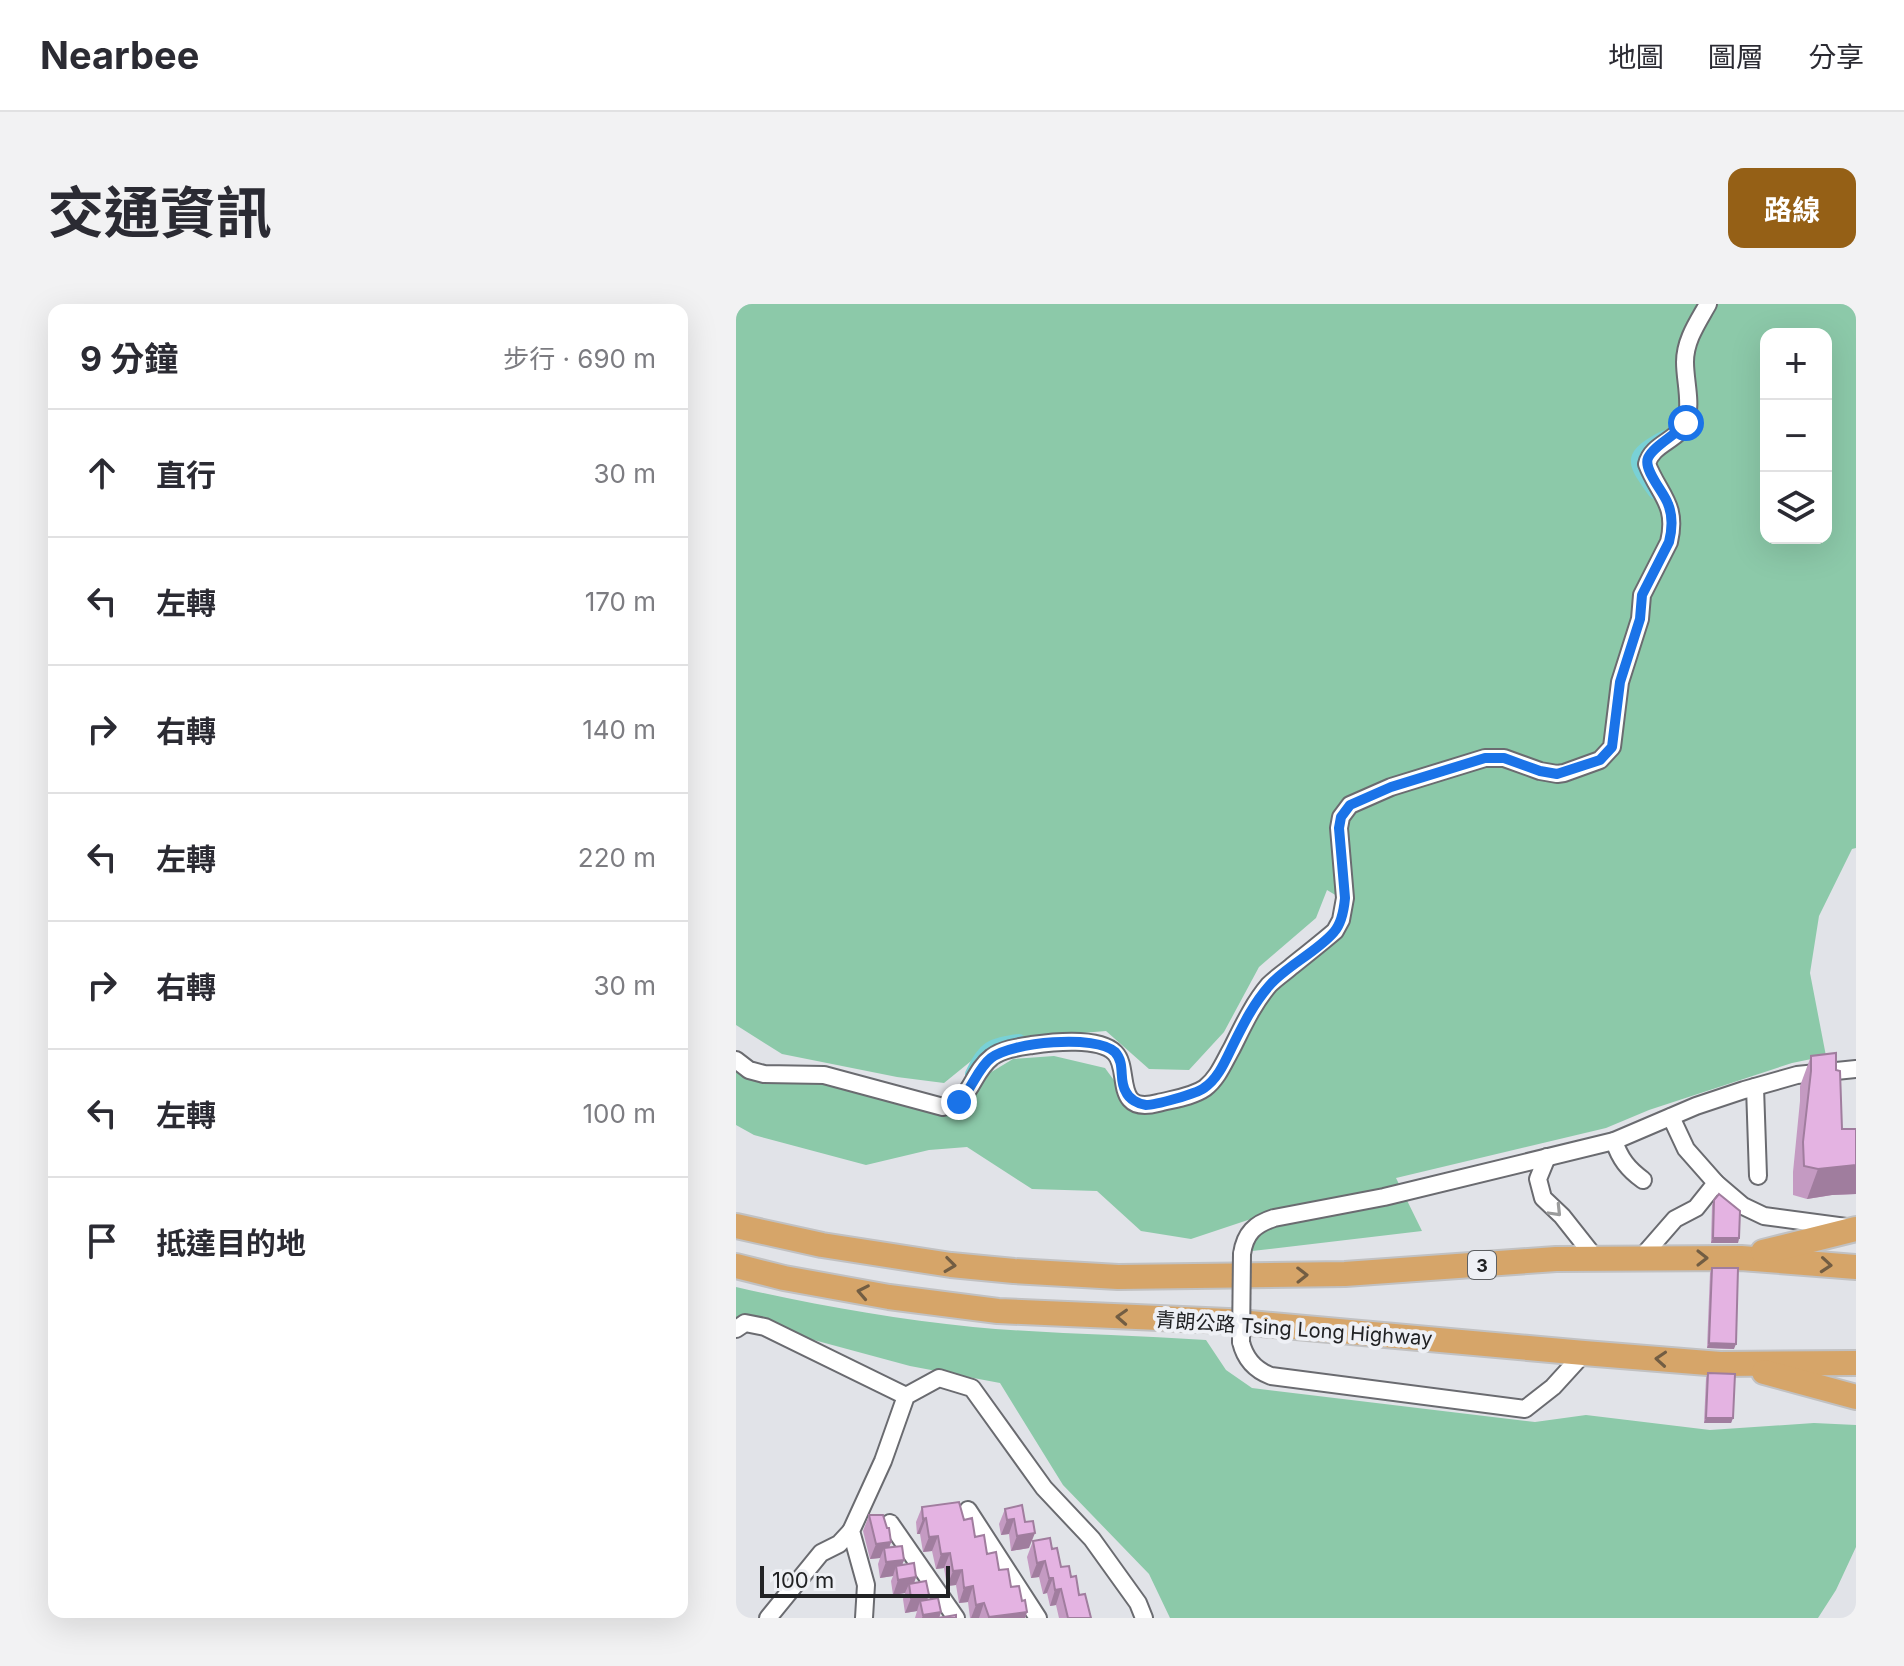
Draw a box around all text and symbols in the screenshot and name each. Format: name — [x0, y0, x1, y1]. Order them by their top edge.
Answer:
text: Nearbee — [40, 32, 199, 78]
text: 地圖 — [1608, 40, 1664, 74]
text: 圖層 — [1708, 40, 1764, 74]
text: 分享 — [1808, 40, 1864, 74]
button: 路線 — [1728, 168, 1856, 248]
text: 交通資訊 — [48, 179, 272, 247]
map controls — [1760, 328, 1832, 544]
button: + — [1760, 328, 1832, 400]
text: 9 分鐘 — [80, 338, 178, 379]
text: 步行 · 690 m — [503, 343, 656, 374]
button: − — [1760, 400, 1832, 472]
route start — [1668, 405, 1704, 441]
icon: ahead — [80, 451, 124, 495]
text: 直行 — [156, 457, 216, 493]
text: 30 m — [593, 458, 656, 489]
button: layers — [1760, 472, 1832, 544]
icon: left — [80, 579, 124, 623]
text: 左轉 — [156, 585, 216, 621]
text: 170 m — [585, 586, 656, 617]
icon: right — [80, 707, 124, 751]
text: 右轉 — [156, 713, 216, 749]
text: 140 m — [582, 714, 656, 745]
icon: left — [80, 835, 124, 879]
text: 左轉 — [156, 841, 216, 877]
text: 220 m — [578, 842, 656, 873]
icon: right — [80, 963, 124, 1007]
text: 右轉 — [156, 969, 216, 1005]
text: 30 m — [593, 970, 656, 1001]
route end — [941, 1084, 977, 1120]
icon: left — [80, 1091, 124, 1135]
text: 左轉 — [156, 1097, 216, 1133]
text: 100 m — [583, 1098, 656, 1129]
one-way arrow — [1547, 1202, 1562, 1216]
icon: arrive — [80, 1219, 124, 1263]
text: 抵達目的地 — [156, 1225, 306, 1261]
one-way arrow — [1696, 1249, 1709, 1267]
road number: 3 — [1468, 1251, 1496, 1279]
one-way arrow — [943, 1256, 957, 1273]
one-way arrow — [1820, 1256, 1833, 1273]
one-way arrow — [1296, 1266, 1309, 1284]
one-way arrow — [856, 1285, 870, 1302]
street label: 青朗公路 Tsing Long Highway — [1155, 1307, 1433, 1351]
one-way arrow — [1115, 1309, 1128, 1326]
one-way arrow — [1654, 1351, 1667, 1368]
scale bar — [760, 1562, 950, 1598]
text: 100 m — [772, 1567, 834, 1593]

